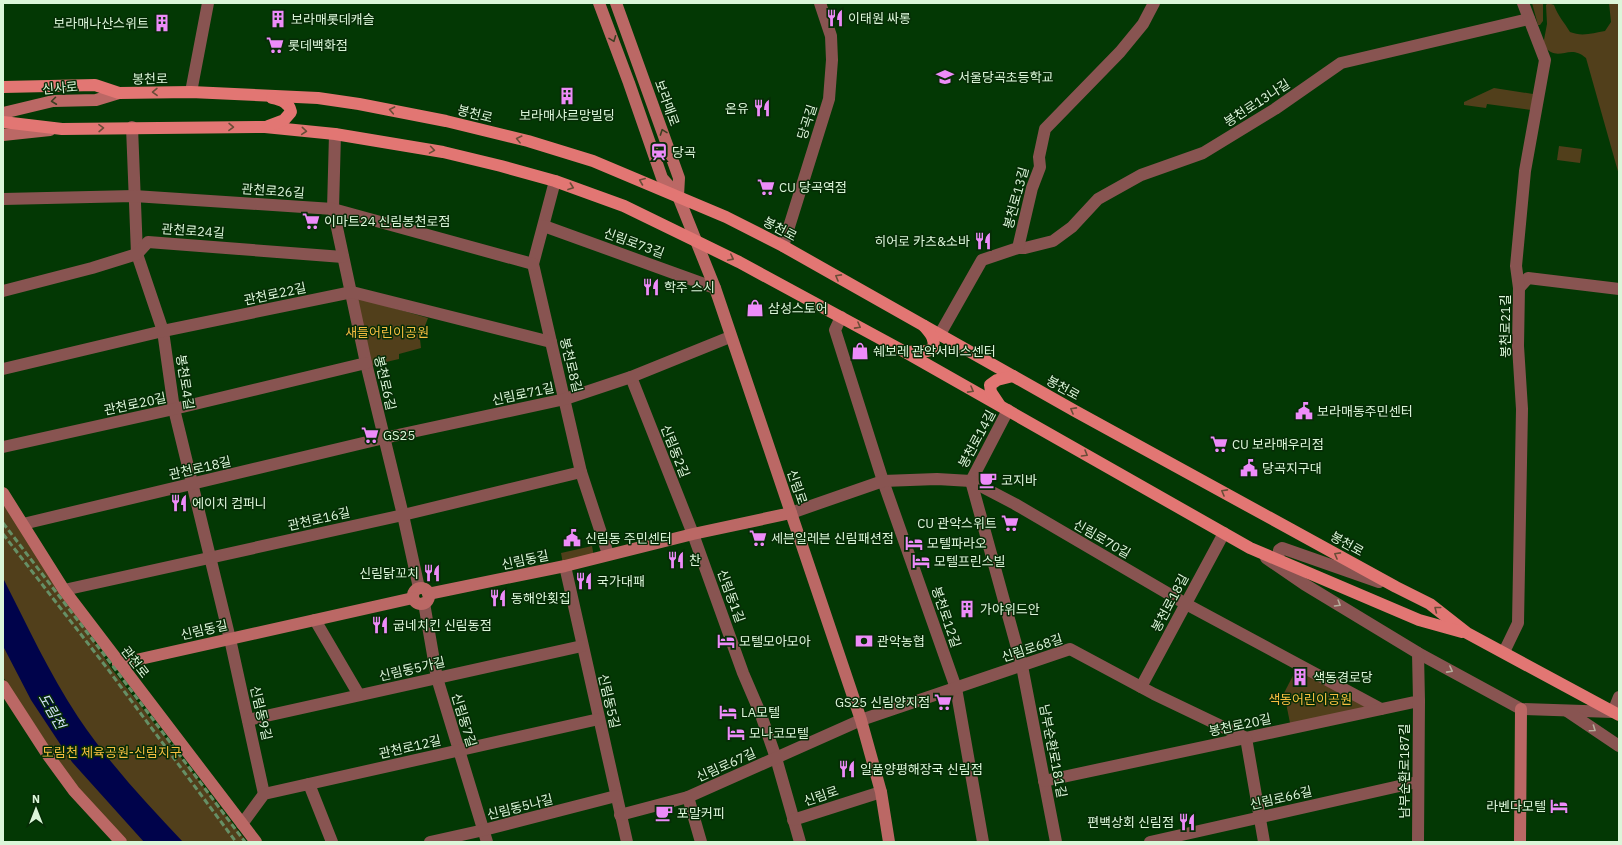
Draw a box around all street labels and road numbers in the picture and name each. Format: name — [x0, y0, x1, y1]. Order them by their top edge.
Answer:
street label: 봉천로 — [132, 70, 168, 88]
street label: 봉천로13나길 — [1221, 75, 1293, 131]
street label: 신사로 — [41, 78, 79, 98]
street label: 보라매로 — [651, 78, 683, 128]
street label: 봉천로 — [456, 101, 494, 127]
street label: 당곡길 — [793, 102, 821, 142]
street label: 봉천로13길 — [1000, 165, 1032, 231]
street label: 관천로26길 — [241, 180, 305, 202]
street label: 봉천로 — [760, 213, 800, 245]
street label: 관천로24길 — [161, 220, 225, 242]
street label: 신림로73길 — [601, 224, 667, 262]
street label: 관천로22길 — [242, 279, 308, 309]
street label: 봉천로21길 — [1497, 294, 1514, 358]
street label: 봉천로8길 — [556, 336, 586, 394]
street label: 봉천로4길 — [172, 353, 198, 411]
street label: 봉천로6길 — [370, 354, 400, 412]
street label: 봉천로 — [1043, 372, 1083, 404]
street label: 신림로71길 — [490, 379, 556, 409]
street label: 관천로20길 — [102, 389, 168, 419]
street label: 봉천로14길 — [955, 407, 999, 471]
street label: 신림동2길 — [657, 422, 693, 480]
street label: 관천로18길 — [167, 453, 233, 483]
street label: 신림로 — [783, 467, 811, 507]
street label: 관천로16길 — [286, 504, 352, 534]
street label: 신림로70길 — [1070, 516, 1134, 562]
street label: 봉천로 — [1327, 528, 1367, 560]
street label: 신림동길 — [500, 547, 550, 573]
street label: 신림동1길 — [713, 567, 749, 625]
street label: 봉천로18길 — [1148, 571, 1192, 635]
street label: 봉천로12길 — [928, 584, 964, 650]
street label: 신림동길 — [179, 616, 229, 644]
street label: 신림로68길 — [999, 630, 1065, 666]
street label: 관천로 — [117, 643, 153, 681]
street label: 신림동5가길 — [377, 653, 447, 685]
street label: 신림동5길 — [594, 672, 624, 730]
street label: 신림동9길 — [246, 684, 276, 742]
street label: 신림동7길 — [448, 691, 480, 749]
street label: 남부순환로181길 — [1036, 703, 1070, 799]
street label: 봉천로20길 — [1207, 710, 1273, 740]
street label: 남부순환로187길 — [1396, 723, 1413, 819]
street label: 관천로12길 — [377, 732, 443, 762]
street label: 신림로67길 — [694, 744, 758, 786]
street label: 신림로 — [801, 782, 841, 810]
street label: 신림로66길 — [1248, 783, 1314, 813]
street label: 신림동5나길 — [485, 791, 555, 823]

